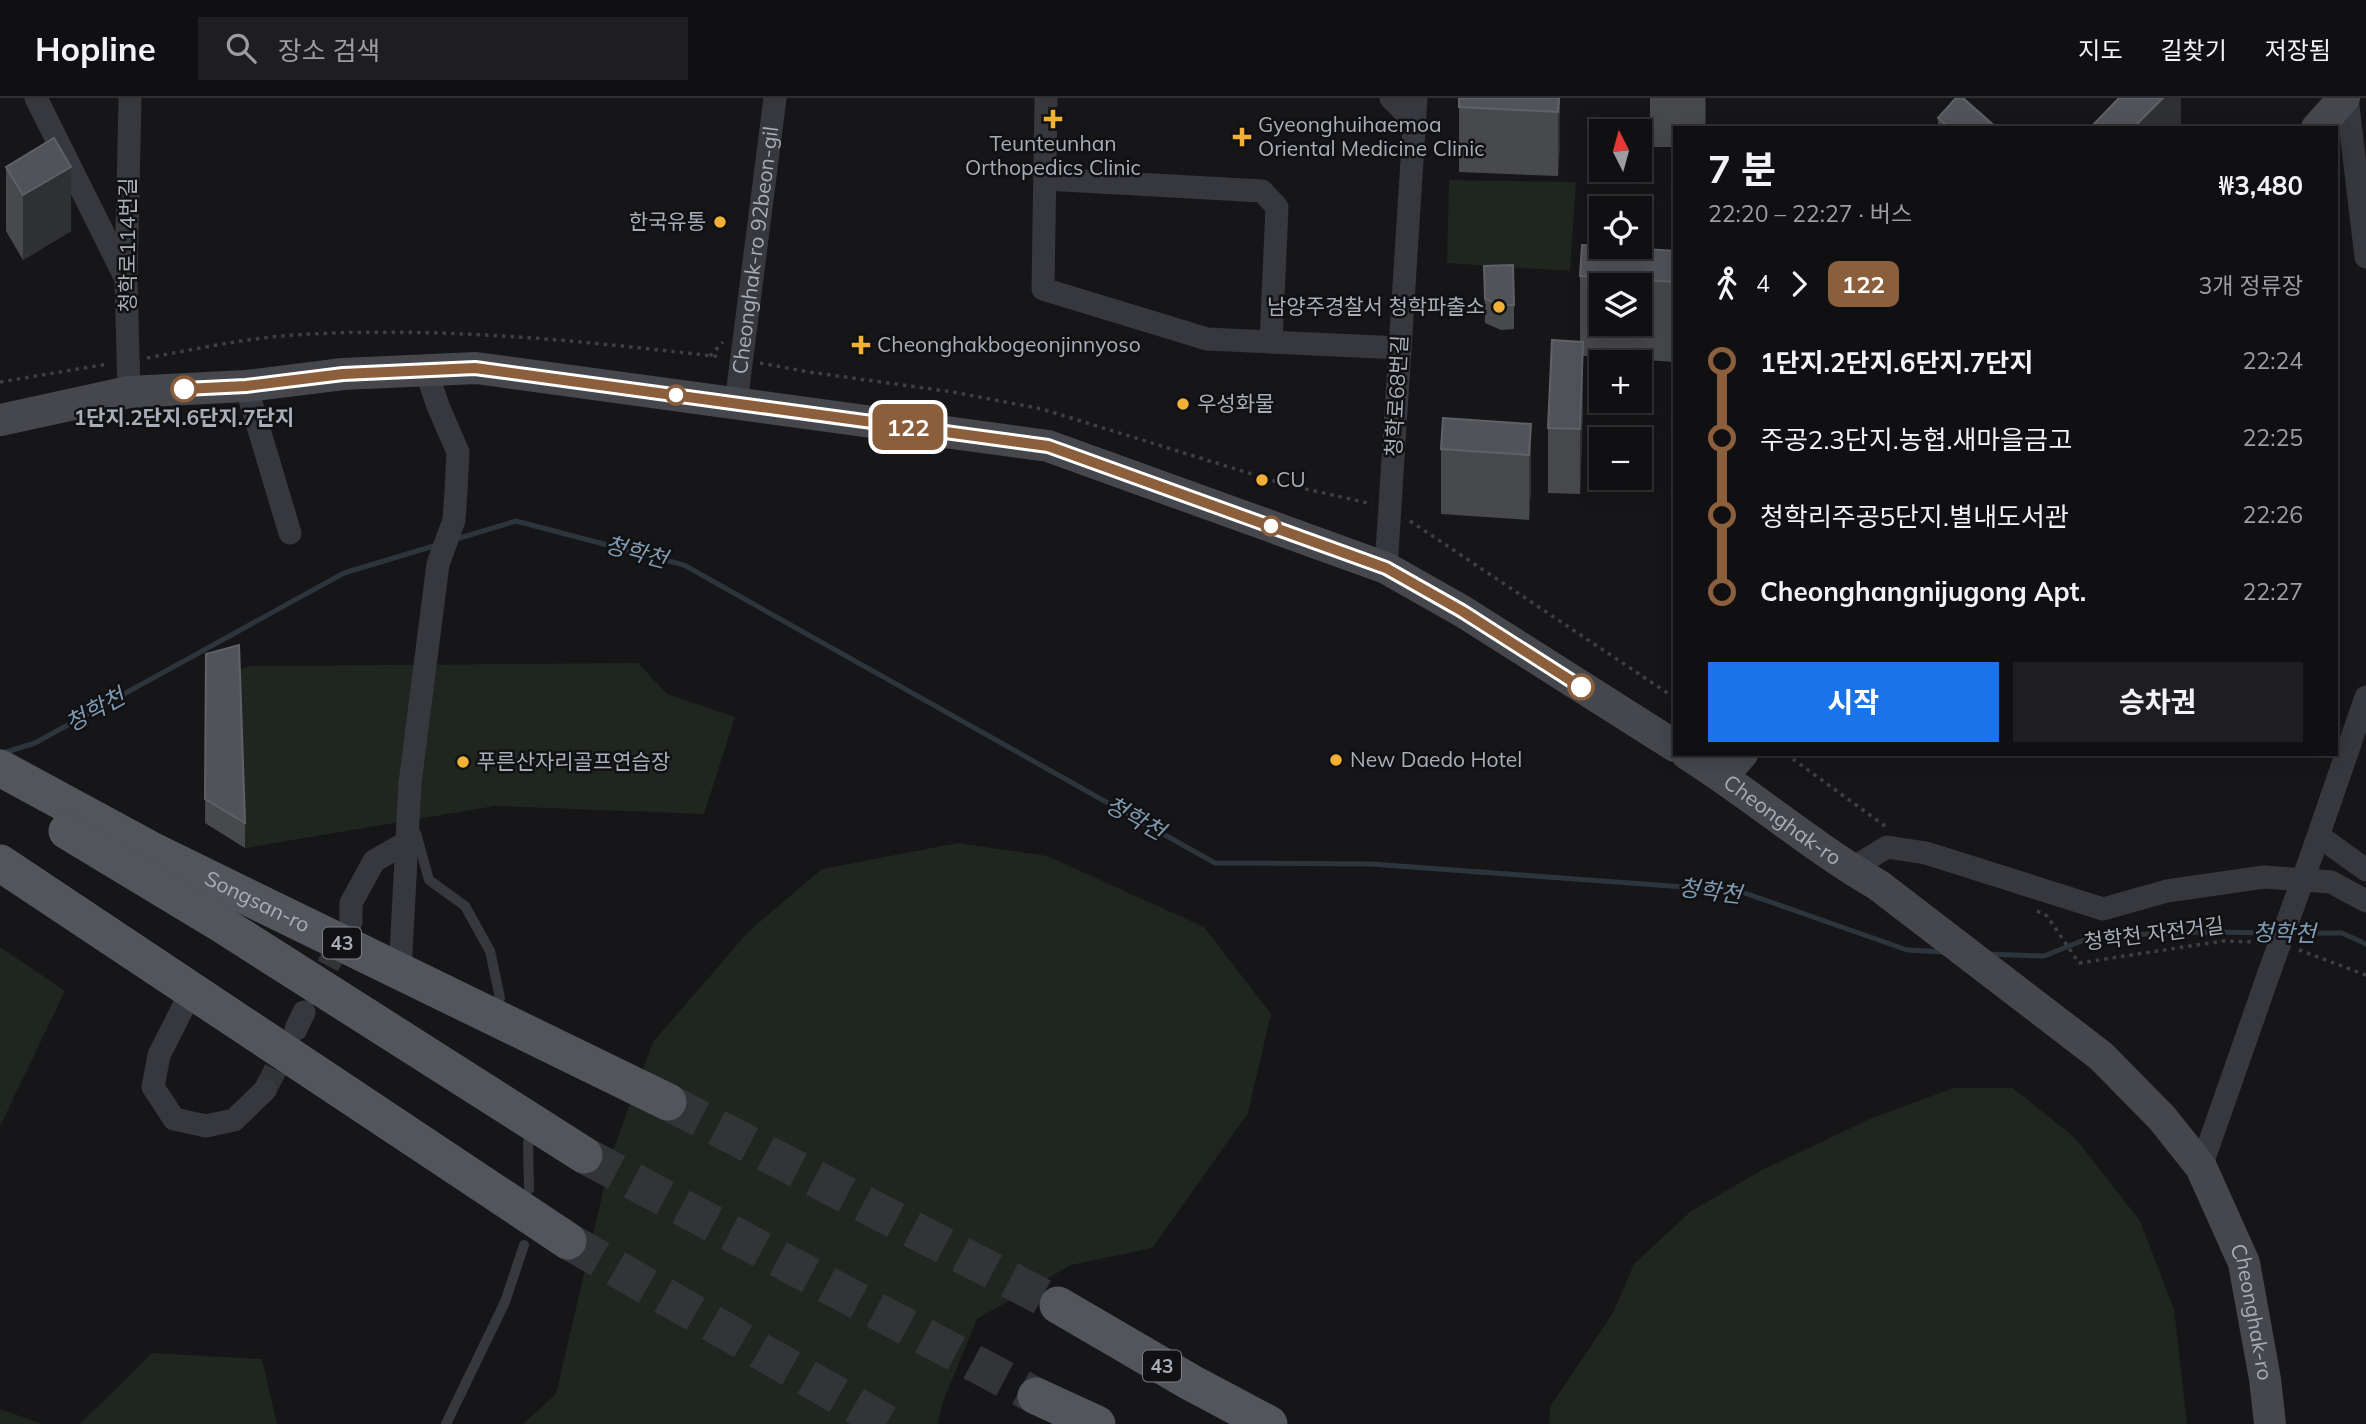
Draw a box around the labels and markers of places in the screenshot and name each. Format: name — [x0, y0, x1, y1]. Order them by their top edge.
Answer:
marker: Teunteunhan Orthopedics Clinic — [1043, 109, 1063, 129]
place label: Gyeonghuihaemoa Oriental Medicine Clinic — [1258, 111, 1485, 161]
marker: Gyeonghuihaemoa Oriental Medicine Clinic — [1232, 127, 1252, 147]
place label: Teunteunhan Orthopedics Clinic — [965, 130, 1141, 180]
place label: 한국유통 — [629, 208, 706, 234]
marker: 한국유통 — [712, 214, 728, 230]
place label: 남양주경찰서 청학파출소 — [1267, 293, 1485, 319]
marker: 남양주경찰서 청학파출소 — [1491, 299, 1507, 315]
place label: Cheonghakbogeonjinnyoso — [877, 331, 1141, 357]
marker: Cheonghakbogeonjinnyoso — [851, 335, 871, 355]
marker: 1단지.2단지.6단지.7단지 — [171, 376, 197, 402]
unlabelled marker — [666, 385, 686, 405]
place label: 우성화물 — [1197, 390, 1274, 416]
marker: 우성화물 — [1175, 396, 1191, 412]
place label: 1단지.2단지.6단지.7단지 — [74, 404, 294, 430]
place label: CU — [1276, 466, 1306, 492]
marker: CU — [1254, 472, 1270, 488]
unlabelled marker — [1261, 516, 1281, 536]
unlabelled marker — [1568, 674, 1594, 700]
place label: New Daedo Hotel — [1350, 746, 1522, 772]
place label: 푸른산자리골프연습장 — [477, 748, 670, 774]
marker: New Daedo Hotel — [1328, 752, 1344, 768]
marker: 푸른산자리골프연습장 — [455, 754, 471, 770]

